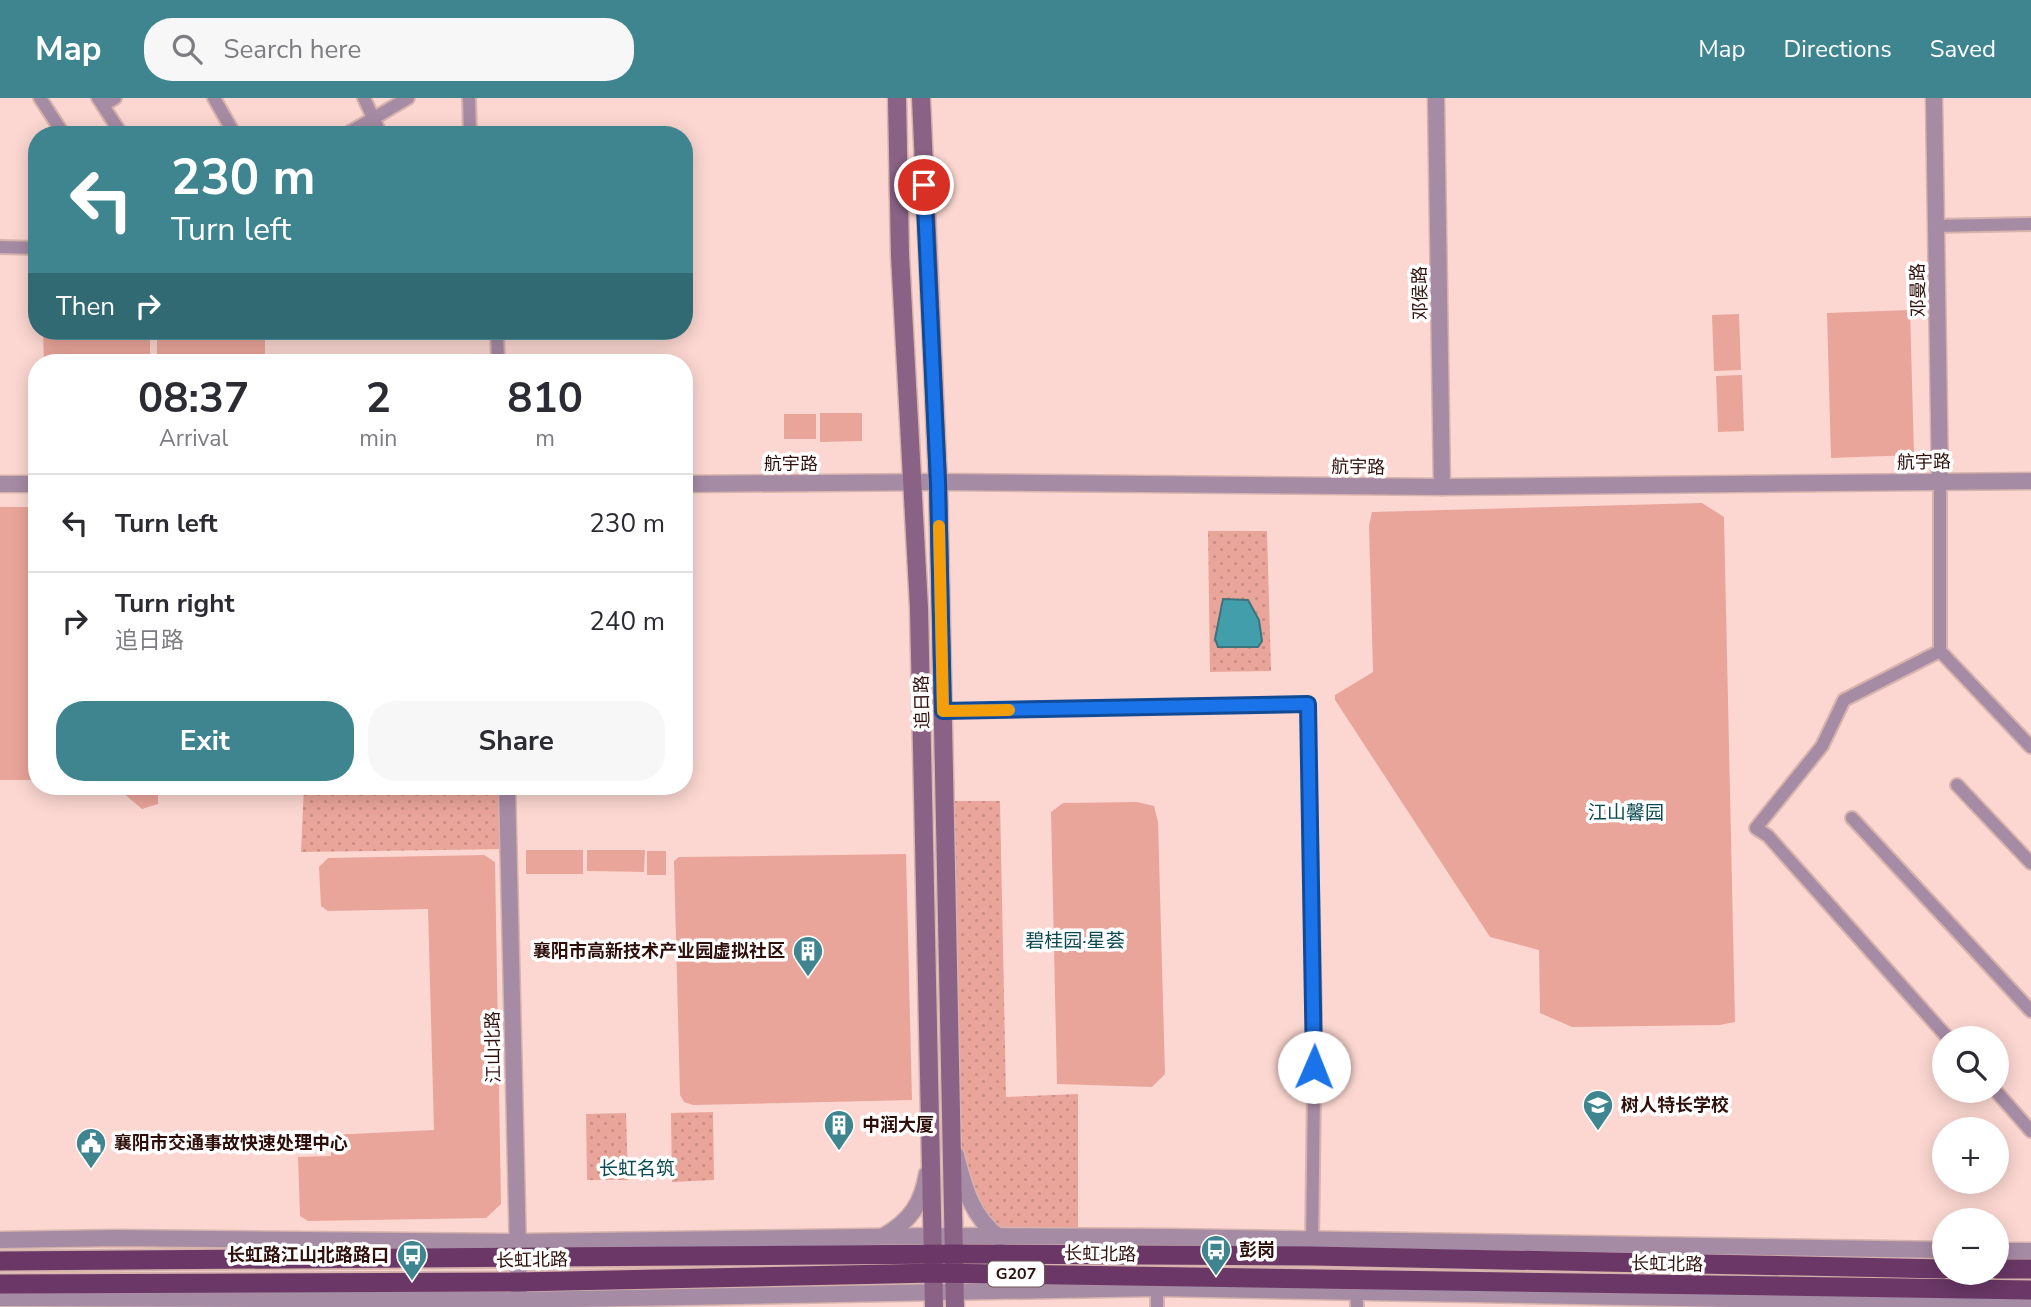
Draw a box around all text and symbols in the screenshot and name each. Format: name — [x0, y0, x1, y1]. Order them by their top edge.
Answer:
search box — [144, 18, 634, 81]
text: Map — [35, 27, 102, 72]
icon: search — [168, 30, 206, 68]
text: Search here — [224, 32, 361, 67]
text: Map — [1698, 33, 1745, 65]
text: Directions — [1783, 33, 1892, 65]
text: Saved — [1930, 33, 1996, 65]
text: 230 m — [171, 144, 315, 211]
icon: left — [56, 154, 147, 245]
pin — [894, 155, 954, 215]
icon: arrive — [905, 166, 943, 204]
text: Turn left — [171, 208, 291, 251]
street label: 邓曼路 — [1906, 263, 1930, 317]
street label: 邓侯路 — [1408, 266, 1432, 320]
icon: right — [129, 287, 167, 325]
text: Then — [56, 289, 115, 324]
text: 08:37 — [138, 370, 249, 427]
text: 2 — [366, 370, 391, 427]
text: 810 — [507, 370, 583, 427]
text: Arrival — [159, 423, 228, 454]
text: min — [359, 423, 397, 454]
text: m — [535, 423, 555, 454]
street label: 航宇路 — [1897, 450, 1951, 474]
street label: 航宇路 — [764, 452, 818, 476]
street label: 航宇路 — [1331, 455, 1385, 479]
icon: left — [56, 504, 94, 542]
text: Turn left — [115, 506, 218, 541]
text: 230 m — [589, 506, 665, 541]
text: Turn right — [115, 586, 234, 621]
icon: right — [56, 602, 94, 640]
text: 240 m — [589, 604, 665, 639]
text: 追日路 — [115, 625, 184, 656]
street label: 追日路 — [910, 675, 934, 729]
button: Exit — [56, 701, 354, 781]
button: Share — [368, 701, 665, 781]
district label: 江山馨园 — [1588, 800, 1664, 826]
district label: 碧桂园·星荟 — [1025, 928, 1125, 954]
building icon: 襄阳市高新技术产业园虚拟社区 — [791, 934, 825, 978]
place label: 襄阳市高新技术产业园虚拟社区 — [533, 939, 785, 963]
street label: 江山北路 — [480, 1011, 506, 1083]
map controls — [1932, 1026, 2009, 1285]
button: search — [1932, 1026, 2009, 1103]
position arrow — [1277, 1030, 1351, 1104]
school or university icon: 树人特长学校 — [1581, 1088, 1615, 1132]
place label: 树人特长学校 — [1621, 1093, 1729, 1117]
building icon: 中润大厦 — [822, 1108, 856, 1152]
place label: 中润大厦 — [862, 1113, 934, 1137]
button: + — [1932, 1117, 2009, 1194]
public building icon: 襄阳市交通事故快速处理中心 — [74, 1126, 108, 1170]
place label: 襄阳市交通事故快速处理中心 — [114, 1131, 348, 1155]
district label: 长虹名筑 — [599, 1156, 675, 1182]
button: − — [1932, 1208, 2009, 1285]
bus stop icon: 彭岗 — [1199, 1233, 1233, 1277]
bus stop icon: 长虹路江山北路路口 — [395, 1238, 429, 1282]
place label: 彭岗 — [1239, 1238, 1275, 1262]
street label: 长虹北路 — [1064, 1241, 1136, 1267]
place label: 长虹路江山北路路口 — [227, 1243, 389, 1267]
street label: 长虹北路 — [496, 1247, 568, 1273]
street label: 长虹北路 — [1631, 1251, 1703, 1277]
road number: G207 — [988, 1262, 1044, 1286]

